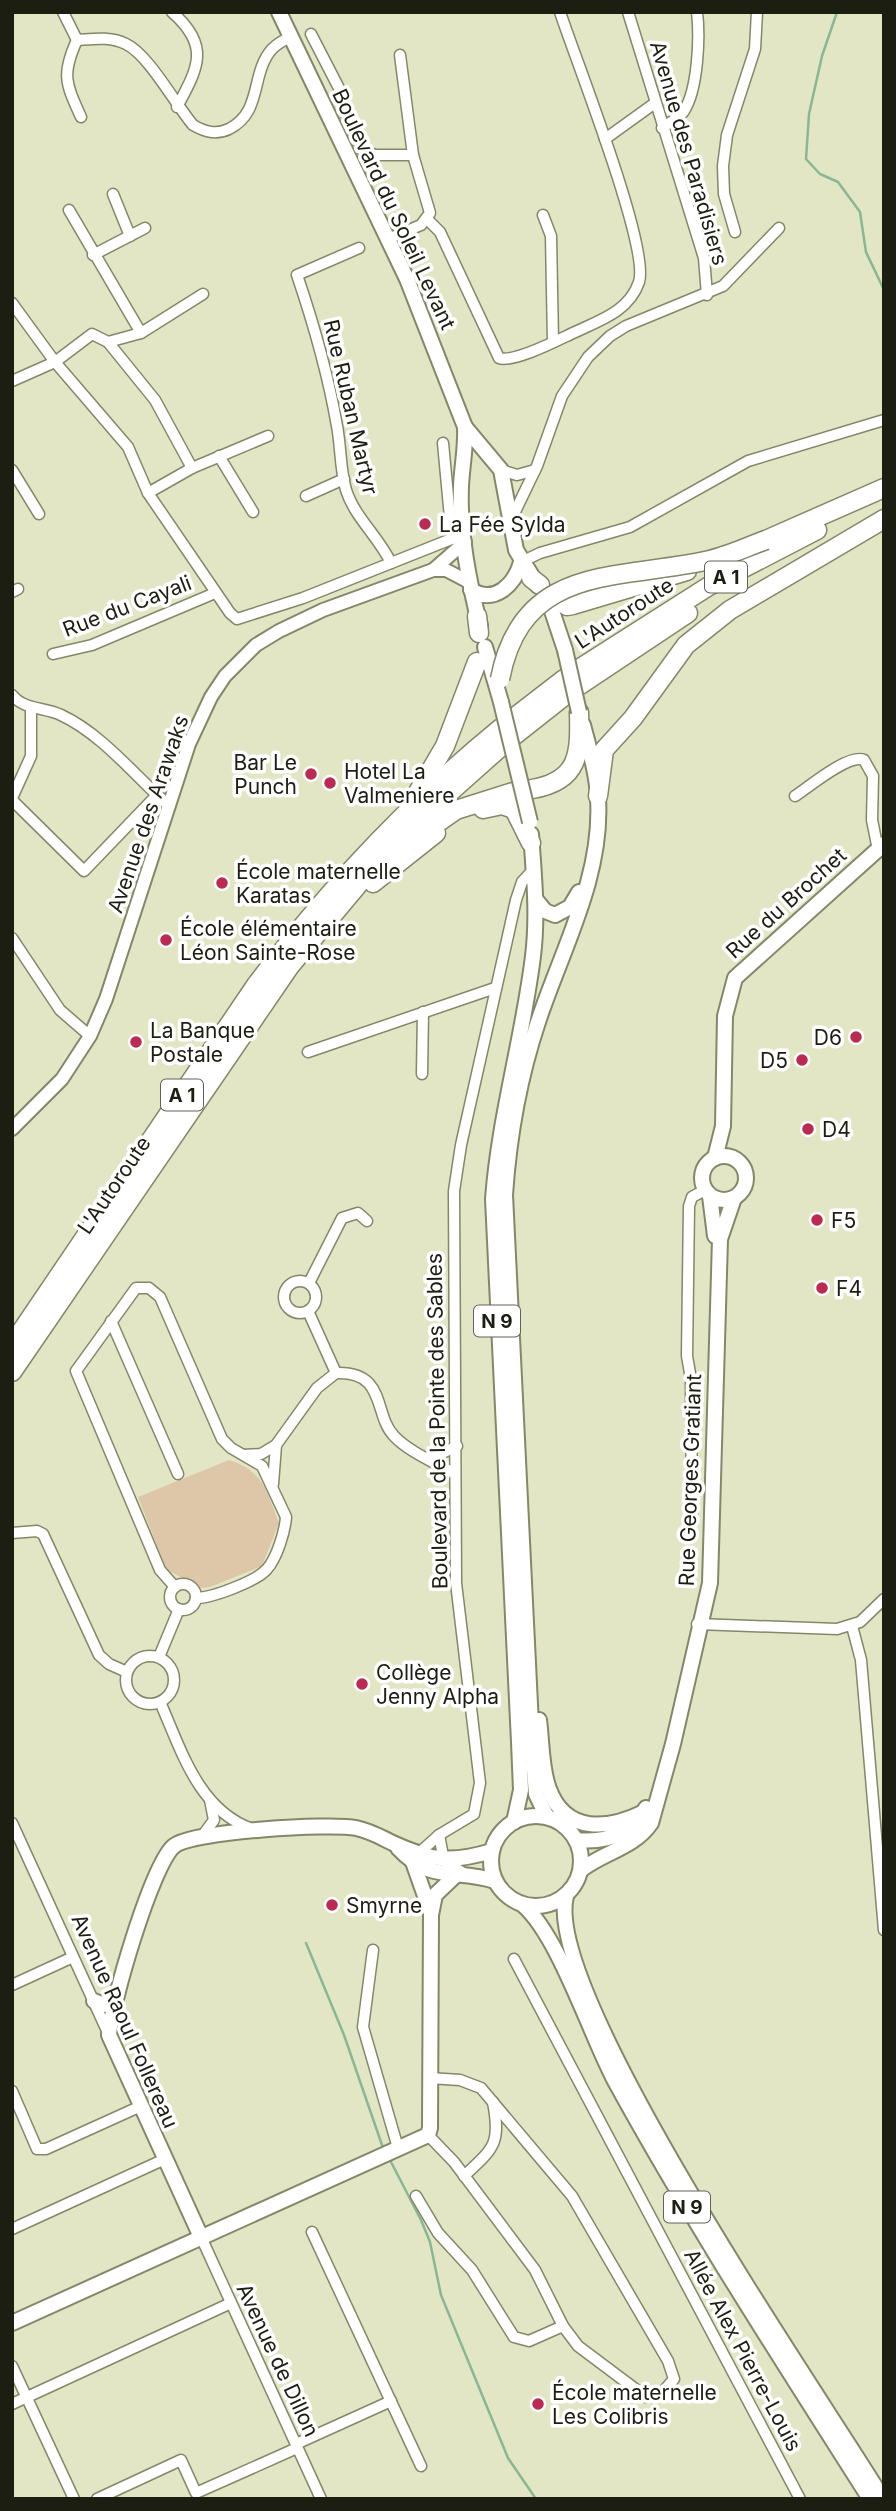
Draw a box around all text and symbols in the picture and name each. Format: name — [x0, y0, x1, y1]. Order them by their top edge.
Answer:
street label: Avenue des Paradisiers — [645, 38, 733, 268]
street label: Boulevard du Soleil Levant — [327, 85, 461, 333]
street label: Rue Ruban Martyr — [319, 317, 383, 497]
place label: La Fée Sylda — [439, 512, 566, 537]
marker: La Fée Sylda — [417, 516, 433, 532]
road number: A 1 — [705, 562, 747, 592]
street label: Rue du Cayali — [59, 570, 195, 642]
street label: L'Autoroute — [570, 572, 678, 654]
street label: Avenue des Arawaks — [102, 712, 194, 916]
place label: Bar Le Punch — [234, 750, 297, 799]
place label: Hotel La Valmeniere — [344, 759, 454, 808]
marker: Bar Le Punch — [303, 766, 319, 782]
marker: Hotel La Valmeniere — [322, 775, 338, 791]
street label: Rue du Brochet — [721, 843, 851, 963]
place label: École maternelle Karatas — [236, 858, 401, 908]
marker: École maternelle Karatas — [214, 875, 230, 891]
place label: École élémentaire Léon Sainte-Rose — [180, 915, 357, 965]
marker: École élémentaire Léon Sainte-Rose — [158, 932, 174, 948]
place label: La Banque Postale — [150, 1018, 255, 1067]
place label: D6 — [814, 1025, 842, 1050]
marker: D6 — [848, 1029, 864, 1045]
marker: La Banque Postale — [128, 1034, 144, 1050]
place label: D5 — [760, 1048, 788, 1073]
marker: D5 — [794, 1052, 810, 1068]
road number: A 1 — [161, 1079, 203, 1110]
place label: D4 — [822, 1117, 851, 1142]
marker: D4 — [800, 1121, 816, 1137]
street label: L'Autoroute — [72, 1131, 156, 1239]
place label: F5 — [831, 1208, 856, 1233]
marker: F5 — [809, 1212, 825, 1228]
street label: Boulevard de la Pointe des Sables — [422, 1253, 452, 1589]
place label: F4 — [836, 1276, 862, 1301]
marker: F4 — [814, 1280, 830, 1296]
road number: N 9 — [474, 1306, 520, 1336]
street label: Rue Georges Gratiant — [674, 1373, 706, 1587]
place label: Collège Jenny Alpha — [376, 1660, 499, 1709]
marker: Collège Jenny Alpha — [354, 1676, 370, 1692]
place label: Smyrne — [346, 1893, 422, 1918]
marker: Smyrne — [324, 1897, 340, 1913]
street label: Avenue Raoul Follereau — [66, 1910, 184, 2132]
road number: N 9 — [664, 2192, 710, 2222]
street label: Allée Alex Pierre-Louis — [679, 2245, 807, 2455]
street label: Avenue de Dillon — [232, 2279, 324, 2441]
place label: École maternelle Les Colibris — [552, 2379, 717, 2429]
marker: École maternelle Les Colibris — [530, 2396, 546, 2412]

